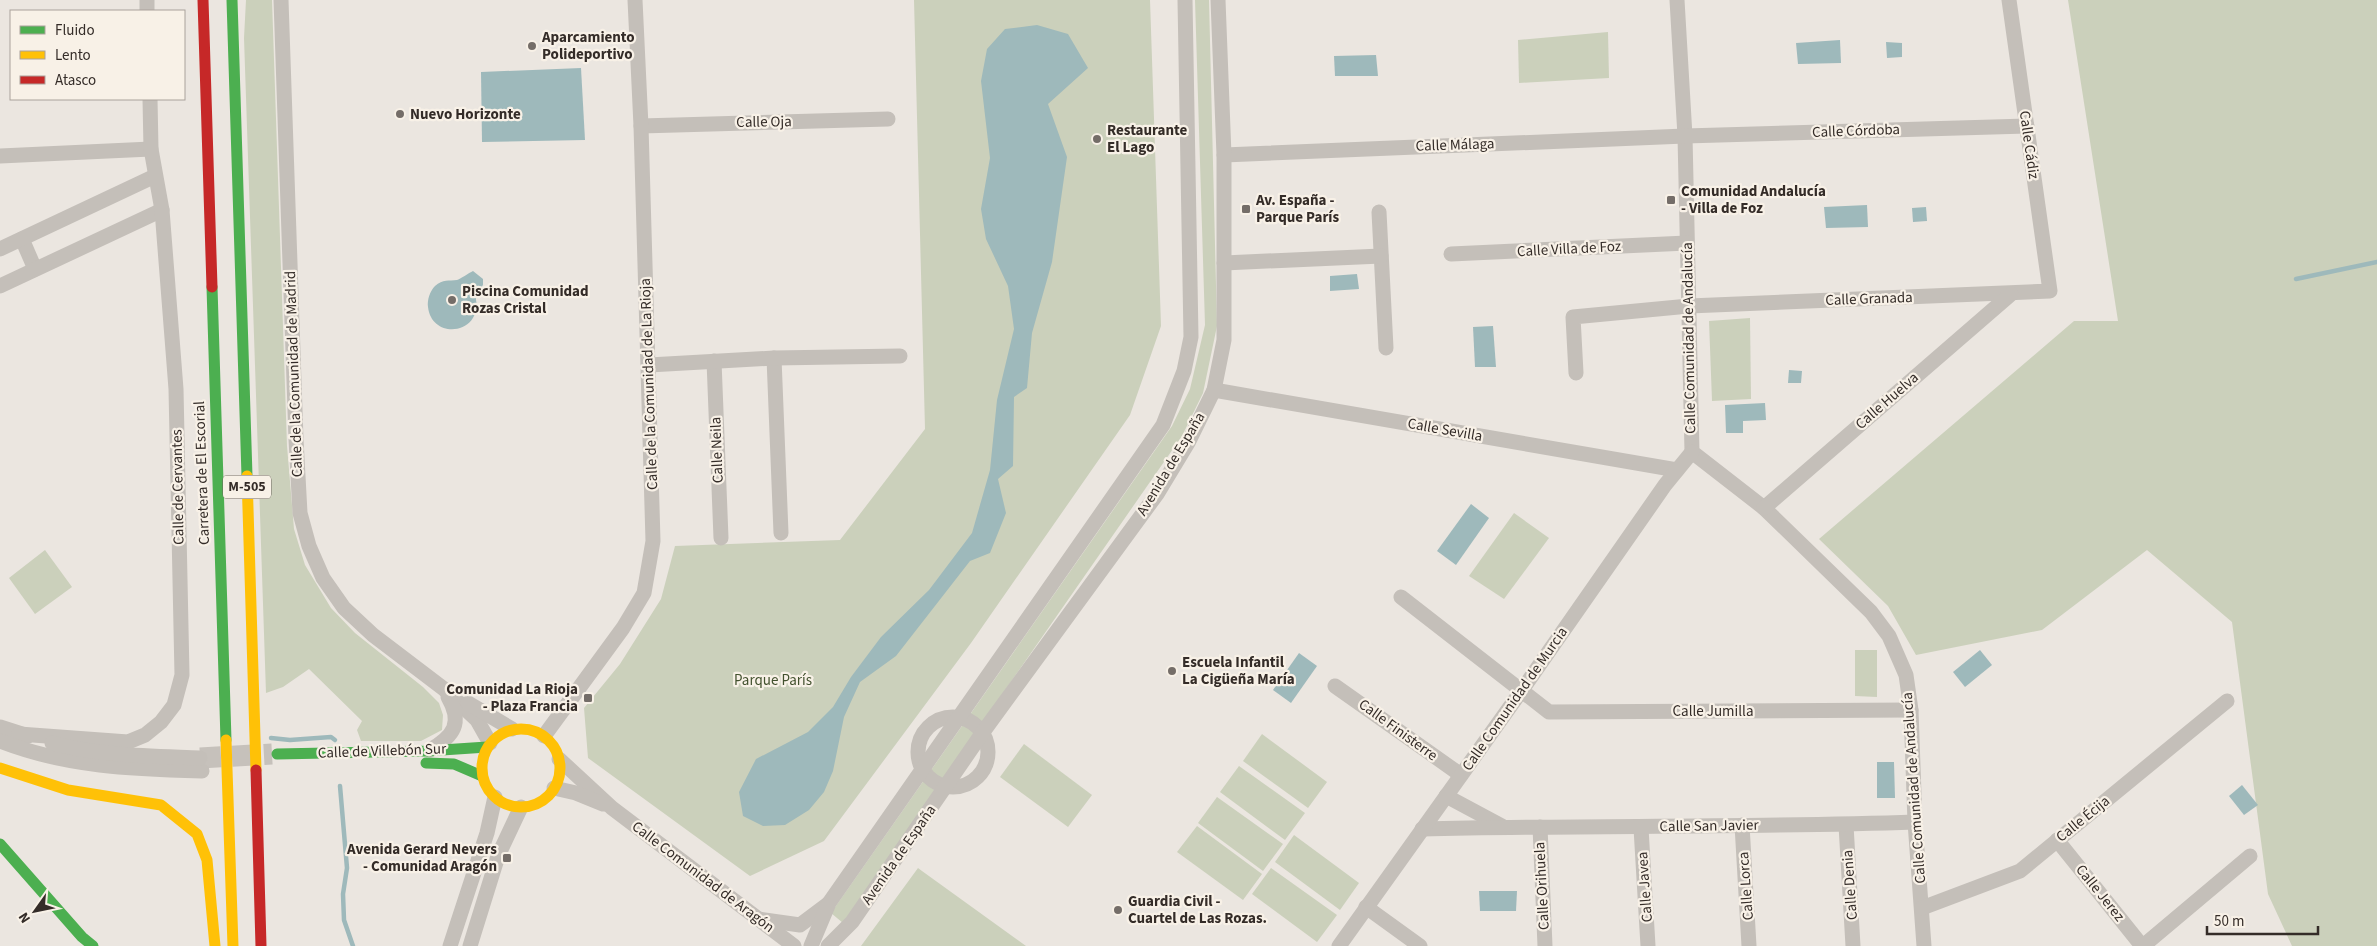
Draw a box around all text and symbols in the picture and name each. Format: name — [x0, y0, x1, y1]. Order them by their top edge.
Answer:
legend — [10, 10, 185, 100]
text: Fluido — [55, 20, 95, 41]
place label: Aparcamiento Polideportivo — [541, 27, 635, 65]
marker: Aparcamiento Polideportivo — [526, 40, 538, 52]
text: Lento — [55, 45, 91, 66]
text: Atasco — [55, 70, 96, 91]
place label: Nuevo Horizonte — [410, 104, 521, 125]
marker: Nuevo Horizonte — [394, 108, 406, 120]
street label: Calle Cádiz — [2014, 110, 2044, 180]
street label: Calle Oja — [736, 111, 792, 133]
street label: Calle Córdoba — [1812, 119, 1900, 143]
place label: Restaurante El Lago — [1107, 120, 1188, 158]
marker: Restaurante El Lago — [1091, 133, 1103, 145]
street label: Calle Málaga — [1415, 133, 1495, 157]
place label: Comunidad Andalucía - Villa de Foz — [1681, 181, 1826, 219]
place label: Av. España - Parque París — [1255, 190, 1340, 228]
marker: Comunidad Andalucía - Villa de Foz — [1665, 194, 1677, 206]
marker: Av. España - Parque París — [1240, 203, 1252, 215]
street label: Calle Villa de Foz — [1516, 236, 1622, 262]
street label: Calle Comunidad de Andalucía — [1677, 242, 1701, 434]
street label: Calle de la Comunidad de Madrid — [280, 270, 308, 478]
street label: Calle de la Comunidad de La Rioja — [635, 278, 663, 490]
place label: Piscina Comunidad Rozas Cristal — [462, 281, 589, 319]
street label: Calle Granada — [1825, 287, 1913, 311]
marker: Piscina Comunidad Rozas Cristal — [446, 294, 458, 306]
street label: Calle Huelva — [1851, 368, 1923, 434]
street label: Carretera de El Escorial — [189, 401, 215, 545]
street label: Avenida de España — [1132, 408, 1210, 520]
street label: Calle Sevilla — [1406, 413, 1484, 447]
street label: Calle Neila — [705, 416, 729, 484]
street label: Calle de Cervantes — [166, 429, 190, 545]
road number: M-505 — [223, 476, 271, 498]
street label: Calle Comunidad de Murcia — [1457, 623, 1573, 775]
place label: Escuela Infantil La Cigüeña María — [1182, 652, 1295, 690]
marker: Escuela Infantil La Cigüeña María — [1166, 665, 1178, 677]
park label: Parque París — [734, 670, 812, 691]
place label: Comunidad La Rioja - Plaza Francia — [446, 679, 578, 717]
marker: Comunidad La Rioja - Plaza Francia — [582, 692, 594, 704]
street label: Calle Comunidad de Andalucía — [1897, 692, 1931, 884]
street label: Calle Finisterre — [1354, 694, 1442, 766]
street label: Calle Jumilla — [1673, 701, 1753, 722]
street label: Calle de Villebón Sur — [317, 738, 447, 764]
street label: Calle Écija — [2052, 791, 2114, 847]
street label: Avenida de España — [857, 801, 941, 909]
street label: Calle San Javier — [1659, 815, 1760, 837]
street label: Calle Comunidad de Aragón — [627, 816, 779, 938]
place label: Avenida Gerard Nevers - Comunidad Aragón — [346, 839, 497, 877]
street label: Calle Orihuela — [1529, 841, 1555, 931]
street label: Calle Denia — [1837, 849, 1863, 921]
street label: Calle Javea — [1632, 851, 1658, 923]
street label: Calle Lorca — [1733, 851, 1759, 921]
marker: Avenida Gerard Nevers - Comunidad Aragón — [501, 852, 513, 864]
street label: Calle Jerez — [2071, 860, 2129, 926]
north arrow — [10, 886, 60, 936]
place label: Guardia Civil - Cuartel de Las Rozas. — [1128, 891, 1267, 929]
marker: Guardia Civil - Cuartel de Las Rozas. — [1112, 904, 1124, 916]
scale bar — [2207, 904, 2318, 936]
text: N — [14, 908, 36, 927]
text: 50 m — [2214, 911, 2244, 932]

